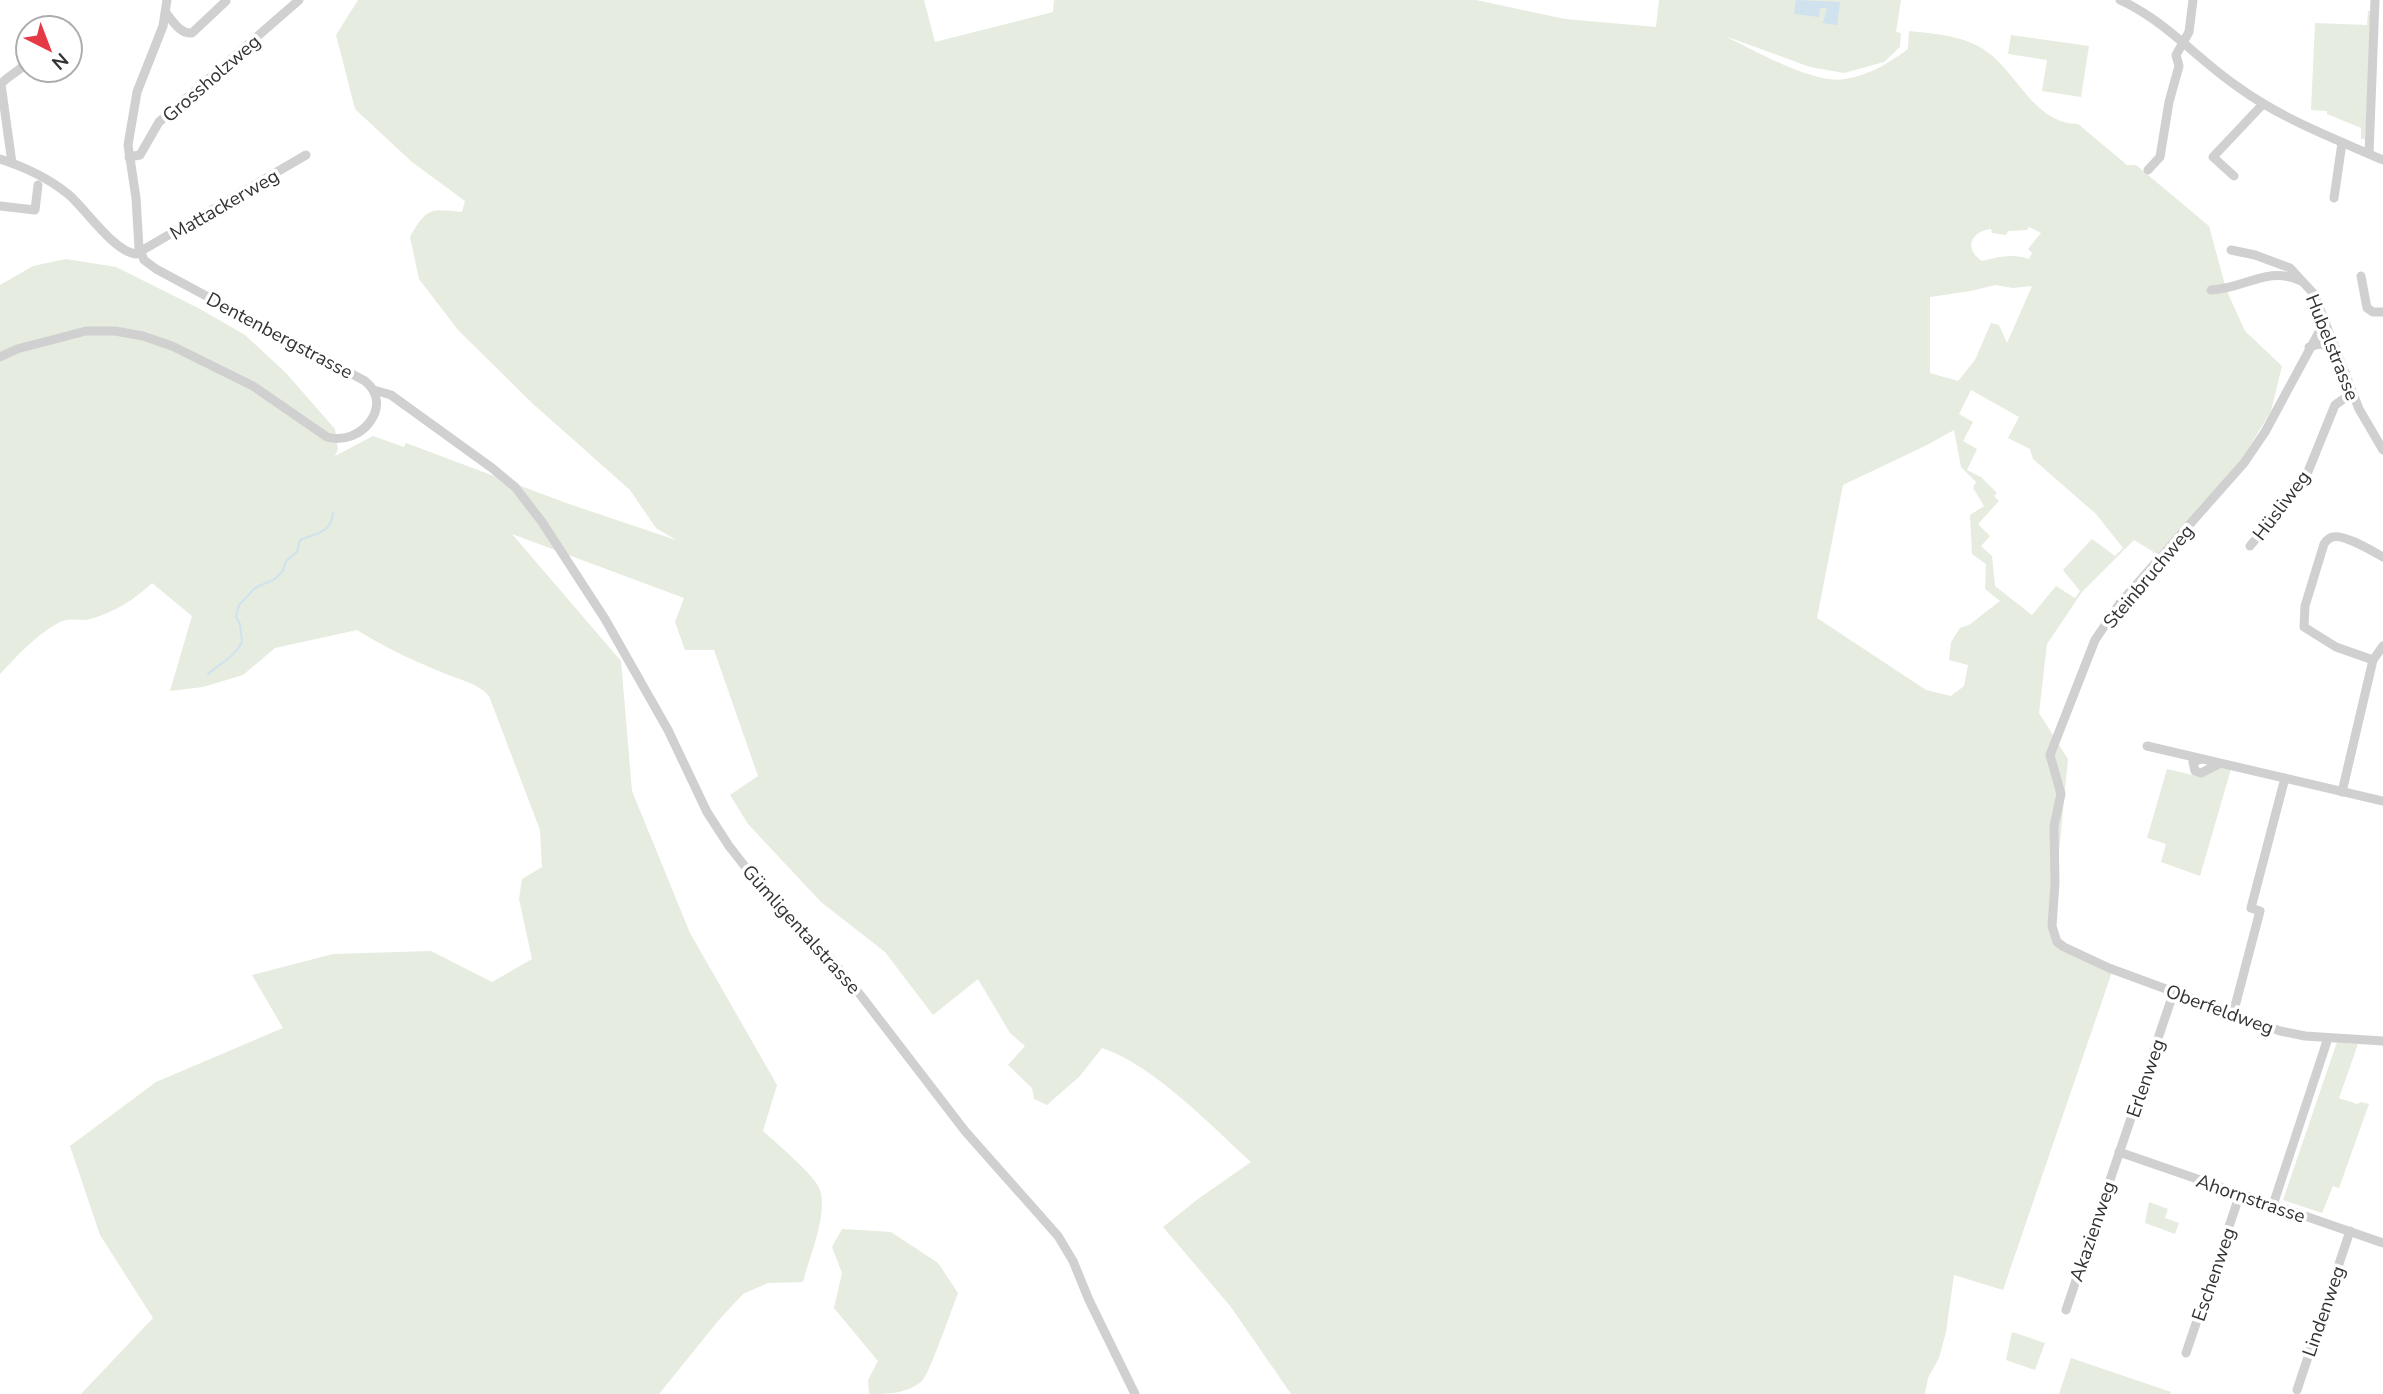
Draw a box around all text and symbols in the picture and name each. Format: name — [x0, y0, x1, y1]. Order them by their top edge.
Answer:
north arrow — [14, 14, 84, 84]
street label: Grossholzweg — [157, 29, 266, 129]
text: N — [46, 46, 74, 75]
street label: Mattackerweg — [165, 163, 284, 247]
street label: Dentenbergstrasse — [202, 286, 357, 385]
street label: Hubelstrasse — [2299, 290, 2365, 404]
street label: Hüsliweg — [2247, 465, 2317, 546]
street label: Steinbruchweg — [2097, 519, 2200, 634]
street label: Gümligentalstrasse — [736, 859, 866, 1000]
street label: Oberfeldweg — [2162, 978, 2277, 1041]
street label: Erlenweg — [2120, 1036, 2171, 1121]
street label: Ahornstrasse — [2193, 1168, 2309, 1230]
street label: Akazienweg — [2064, 1178, 2122, 1285]
street label: Eschenweg — [2186, 1224, 2242, 1325]
street label: Lindenweg — [2296, 1262, 2352, 1360]

